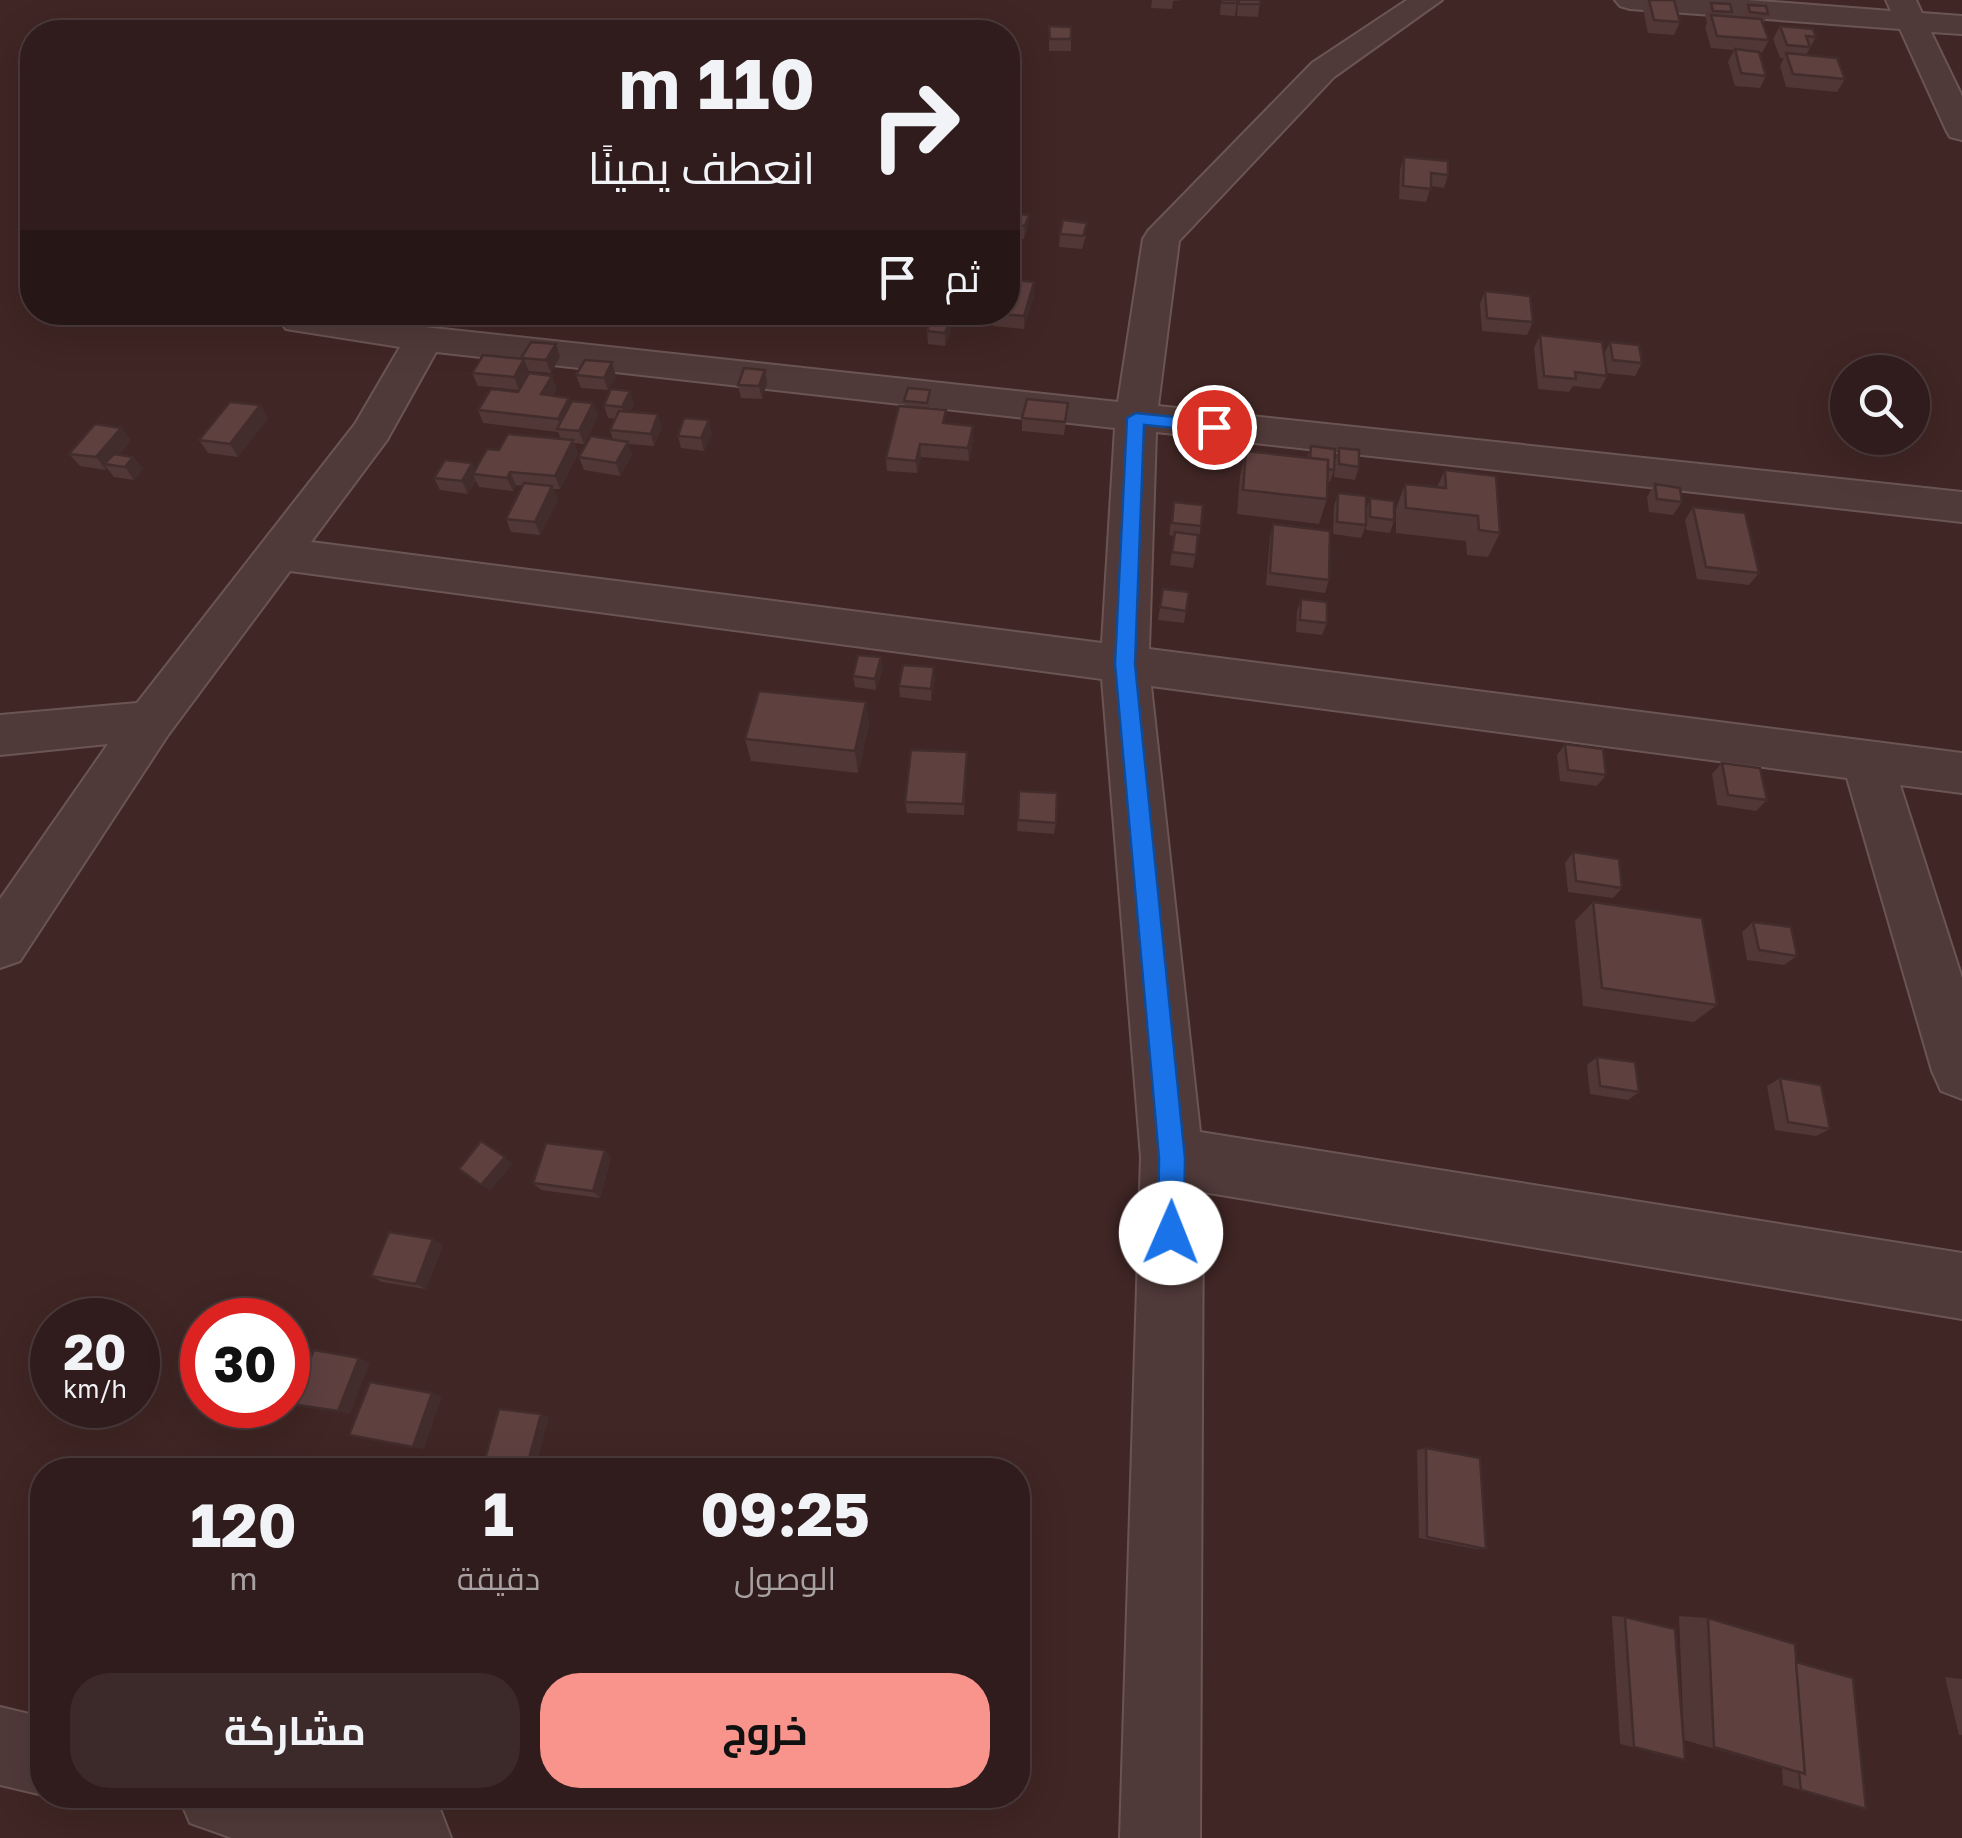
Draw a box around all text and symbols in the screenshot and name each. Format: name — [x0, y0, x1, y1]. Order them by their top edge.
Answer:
text: 110 m — [619, 40, 815, 124]
icon: right — [850, 60, 980, 190]
text: انعطف يمينًا — [588, 140, 815, 194]
icon: arrive — [870, 250, 925, 305]
text: ثم — [945, 255, 980, 300]
map controls — [1830, 355, 1930, 455]
button: search — [1830, 355, 1930, 455]
pin — [1172, 385, 1257, 470]
icon: arrive — [1187, 400, 1242, 455]
position arrow — [1119, 1181, 1223, 1285]
speed limit sign: 30 — [180, 1298, 310, 1428]
text: 20 — [63, 1321, 126, 1381]
text: km/h — [63, 1373, 127, 1404]
text: 1 — [483, 1477, 514, 1549]
text: 09:25 — [700, 1477, 870, 1549]
text: 120 — [190, 1488, 297, 1560]
text: m — [229, 1559, 258, 1597]
text: دقيقة — [457, 1559, 540, 1597]
text: الوصول — [734, 1559, 836, 1597]
button: مشاركة — [70, 1673, 520, 1788]
button: خروج — [540, 1673, 990, 1788]

